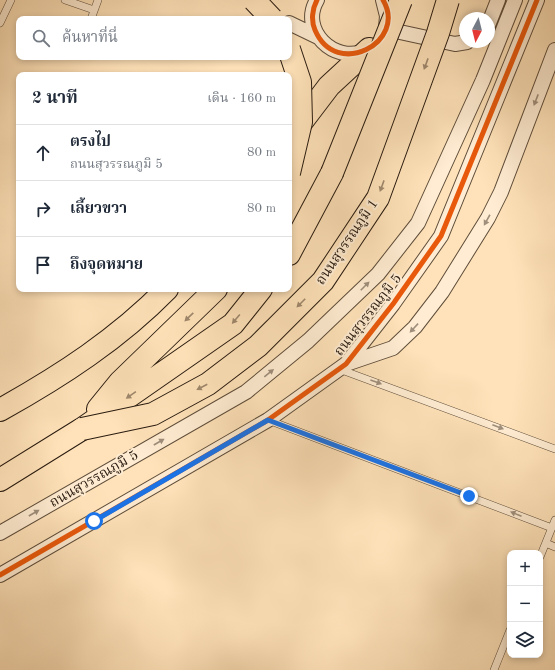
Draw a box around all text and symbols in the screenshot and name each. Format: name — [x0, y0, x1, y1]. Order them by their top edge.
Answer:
north arrow — [459, 12, 495, 48]
search box — [16, 16, 292, 60]
icon: search — [30, 27, 52, 49]
text: ค้นหาที่นี่ — [62, 31, 118, 46]
one-way arrow — [423, 58, 429, 70]
text: 2 นาที — [32, 90, 78, 107]
text: เดิน · 160 m — [207, 92, 276, 105]
one-way arrow — [532, 94, 538, 106]
text: ตรงไป — [70, 135, 111, 150]
icon: ahead — [32, 142, 54, 164]
text: 80 m — [247, 146, 276, 159]
text: ถนนสุวรรณภูมิ 5 — [70, 158, 163, 171]
one-way arrow — [379, 180, 385, 192]
street label: ถนนสุวรรณภูมิ 1 — [312, 196, 382, 288]
icon: right — [32, 198, 54, 220]
text: เลี้ยวขวา — [70, 202, 127, 217]
text: 80 m — [247, 202, 276, 215]
one-way arrow — [483, 214, 490, 226]
icon: arrive — [32, 254, 54, 276]
text: ถึงจุดหมาย — [70, 258, 143, 273]
street label: ถนนสุวรรณภูมิ 5 — [331, 271, 405, 359]
one-way arrow — [360, 281, 370, 291]
one-way arrow — [296, 298, 305, 308]
one-way arrow — [183, 312, 194, 321]
one-way arrow — [232, 314, 241, 324]
one-way arrow — [410, 323, 419, 332]
one-way arrow — [264, 369, 274, 378]
one-way arrow — [370, 380, 382, 386]
one-way arrow — [196, 384, 208, 391]
one-way arrow — [126, 391, 136, 399]
one-way arrow — [493, 424, 505, 430]
one-way arrow — [153, 438, 165, 445]
street label: ถนนสุวรรณภูมิ 5 — [47, 447, 141, 511]
route end — [460, 487, 478, 505]
one-way arrow — [28, 510, 40, 517]
one-way arrow — [510, 511, 521, 517]
route start — [85, 512, 103, 530]
map controls — [507, 550, 543, 658]
button: + — [507, 550, 543, 586]
button: − — [507, 586, 543, 622]
button: layers — [507, 622, 543, 658]

